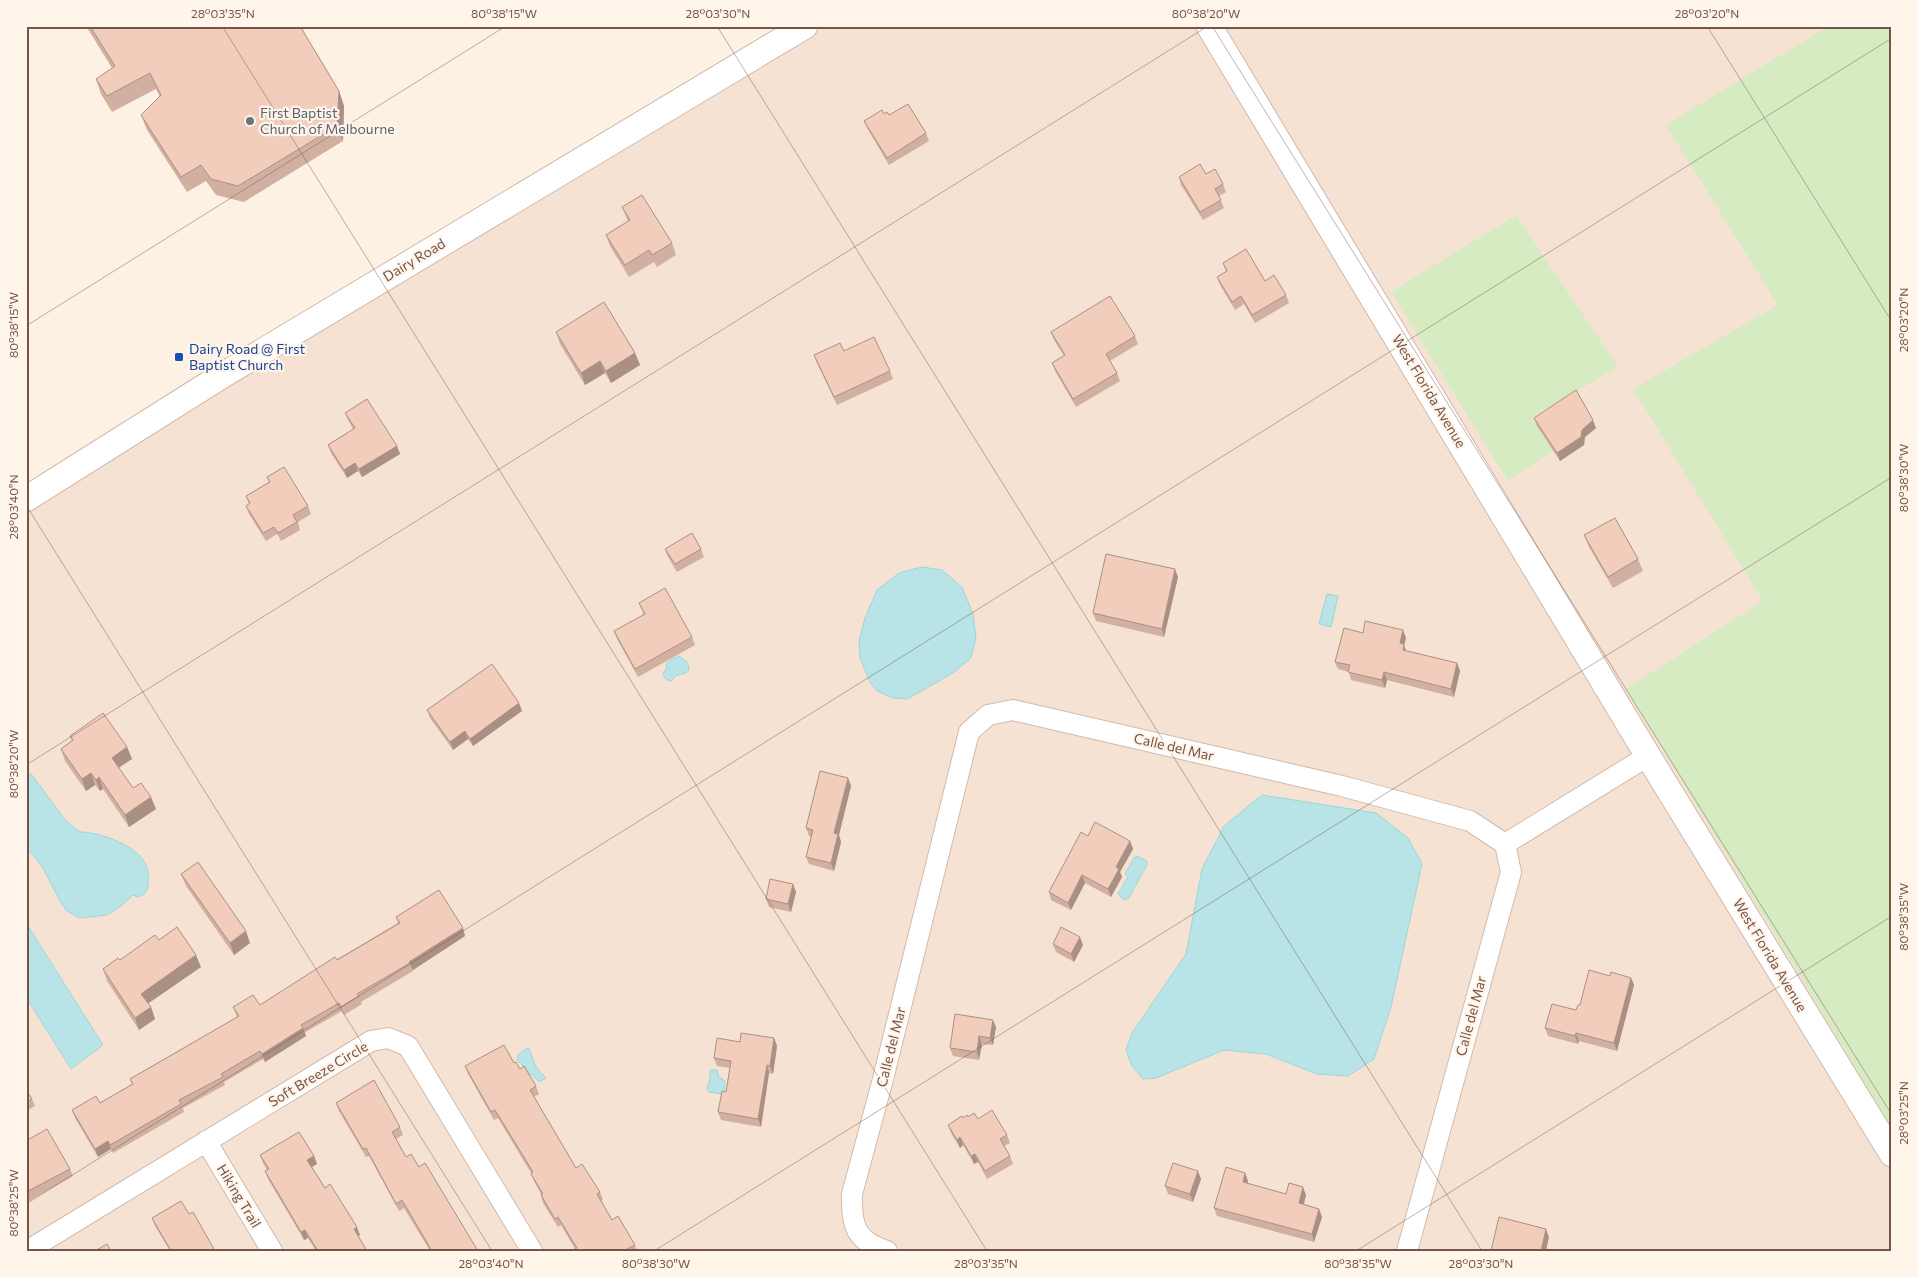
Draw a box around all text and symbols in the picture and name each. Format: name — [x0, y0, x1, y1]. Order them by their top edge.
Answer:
text: 28°03'35"N — [191, 6, 255, 20]
text: 80°38'15"W — [471, 6, 537, 20]
text: 28°03'30"N — [686, 6, 750, 20]
text: 80°38'20"W — [1172, 6, 1240, 20]
text: 28°03'20"N — [1675, 6, 1739, 20]
place label: First Baptist Church of Melbourne — [260, 104, 395, 137]
marker: First Baptist Church of Melbourne — [244, 115, 256, 127]
street label: Dairy Road — [380, 234, 448, 285]
text: 28°03'20"N — [1896, 288, 1910, 352]
text: 80°38'15"W — [6, 292, 20, 358]
street label: West Florida Avenue — [1389, 331, 1470, 451]
place label: Dairy Road @ First Baptist Church — [189, 340, 305, 373]
marker: Dairy Road @ First Baptist Church — [173, 351, 185, 363]
text: 80°38'30"W — [1896, 444, 1910, 512]
text: 28°03'40"N — [6, 474, 20, 540]
street label: Calle del Mar — [1132, 729, 1216, 764]
text: 80°38'20"W — [6, 730, 20, 798]
text: 80°38'35"W — [1896, 883, 1910, 951]
street label: West Florida Avenue — [1730, 895, 1811, 1015]
street label: Calle del Mar — [1452, 974, 1489, 1058]
street label: Calle del Mar — [872, 1005, 909, 1089]
street label: Soft Breeze Circle — [265, 1037, 371, 1110]
text: 28°03'25"N — [1896, 1081, 1910, 1145]
street label: Hiking Trail — [214, 1161, 265, 1231]
text: 80°38'25"W — [6, 1169, 20, 1237]
text: 28°03'40"N — [458, 1256, 524, 1270]
text: 80°38'30"W — [622, 1256, 690, 1270]
text: 28°03'35"N — [954, 1256, 1018, 1270]
text: 80°38'35"W — [1324, 1256, 1392, 1270]
text: 28°03'30"N — [1449, 1256, 1513, 1270]

